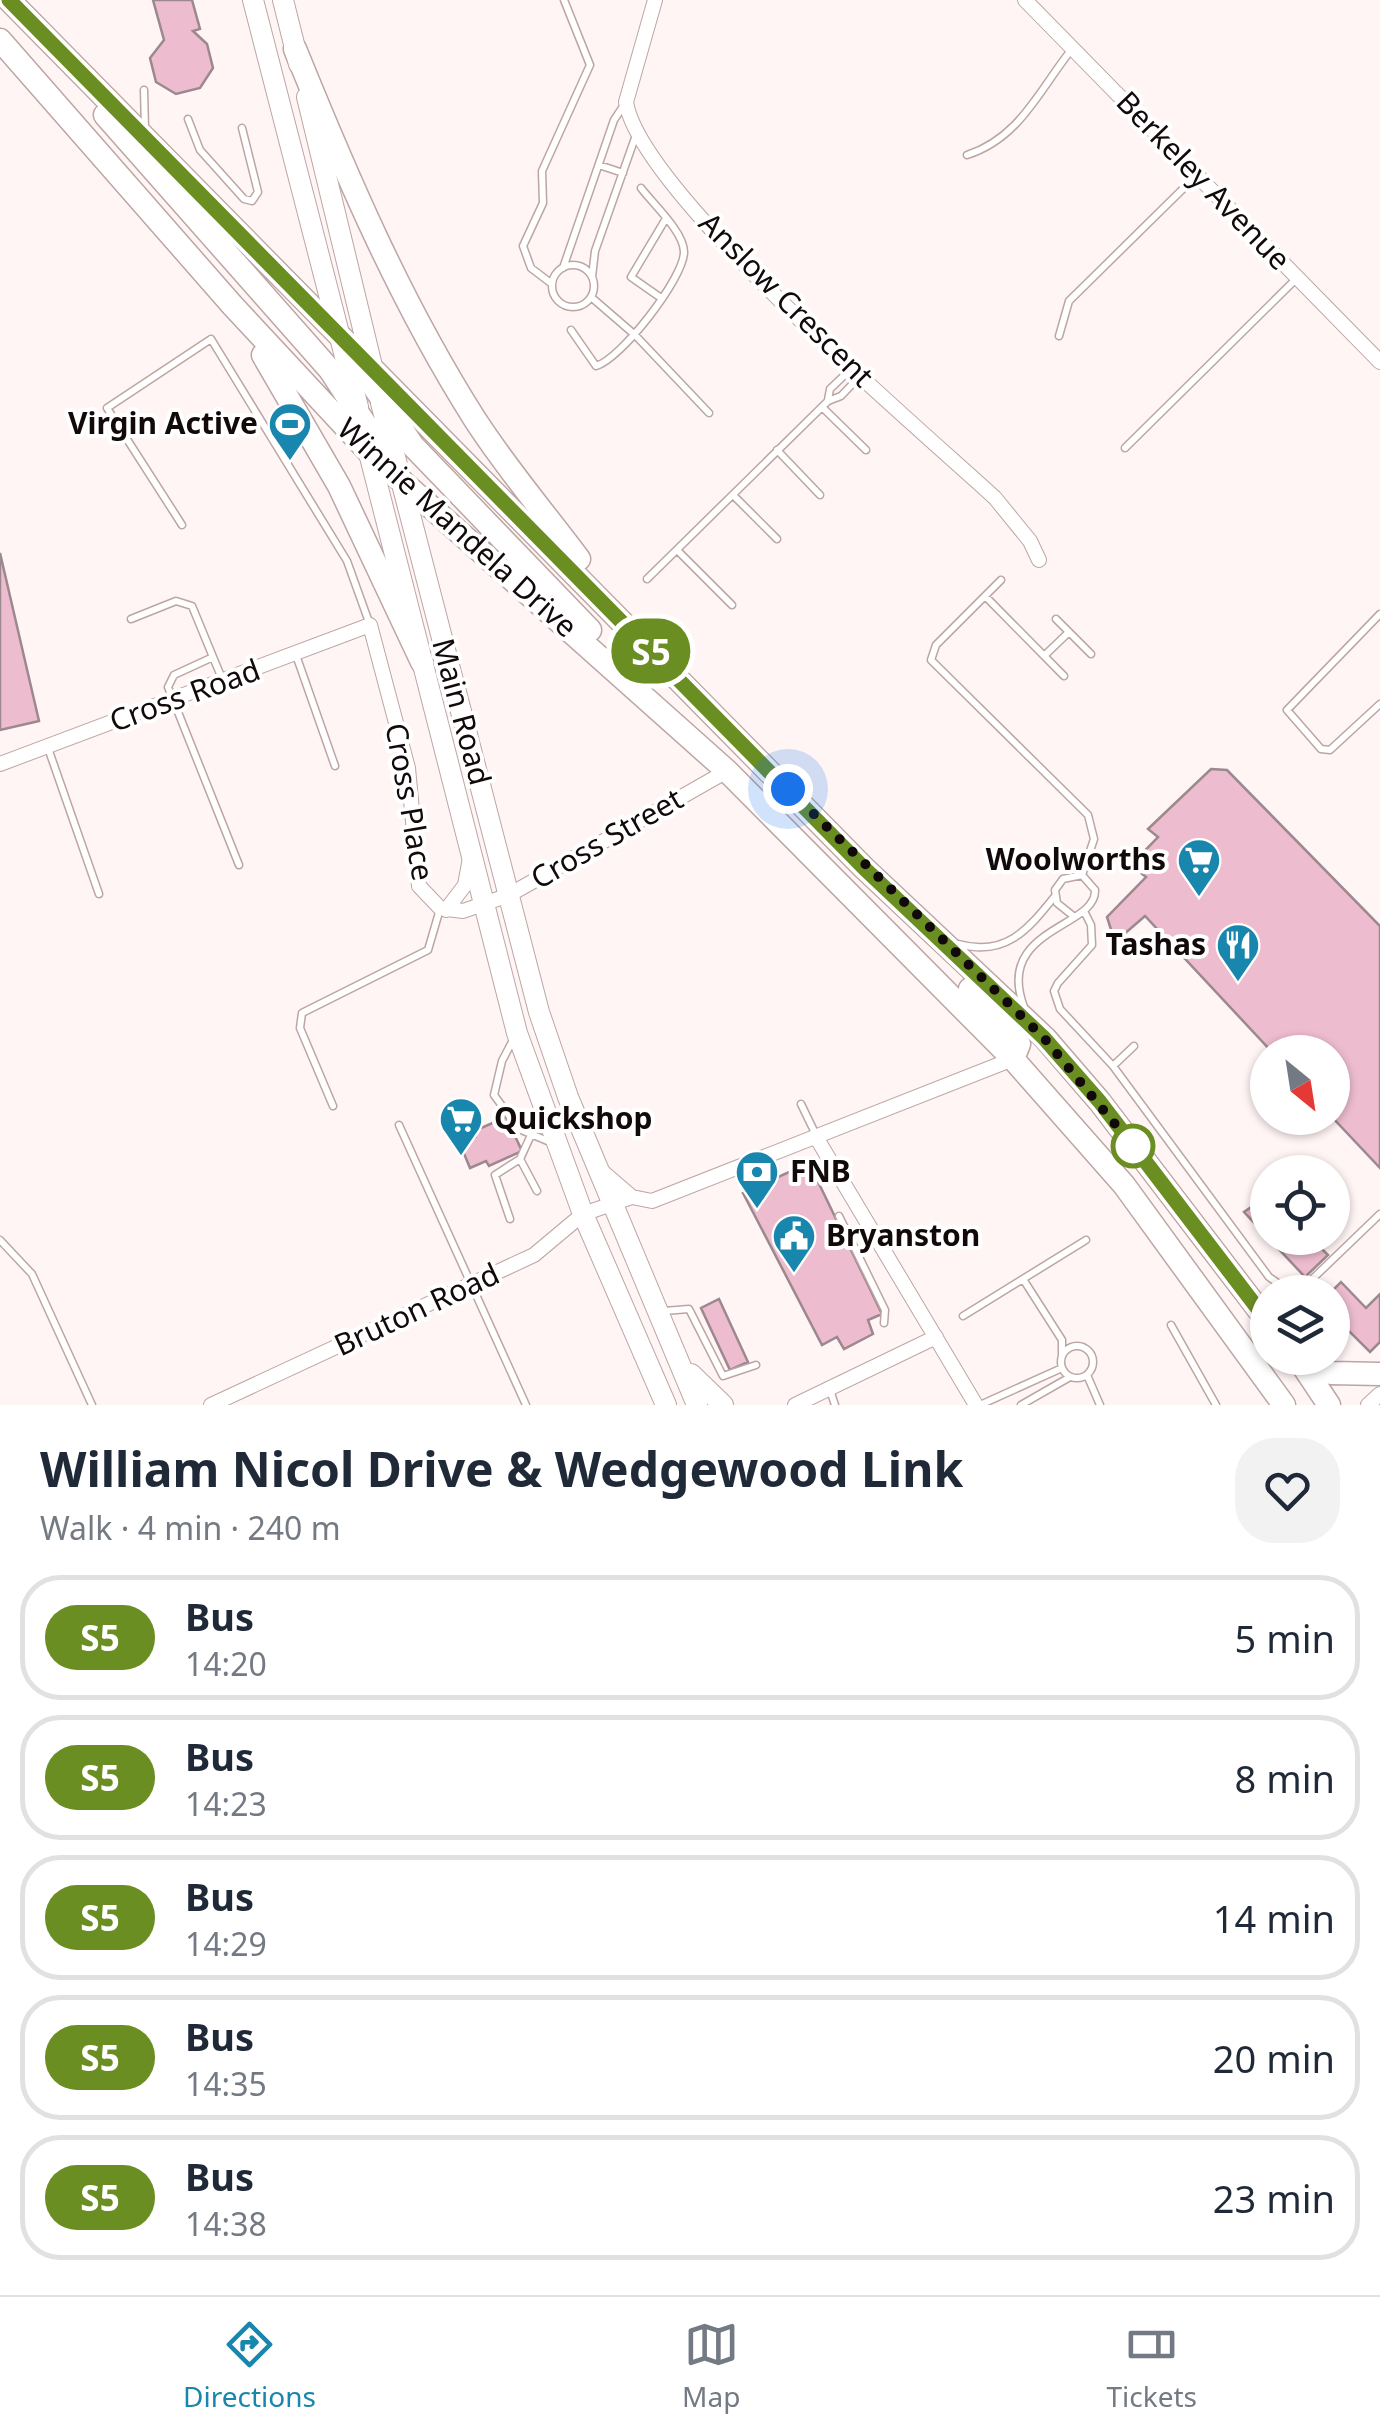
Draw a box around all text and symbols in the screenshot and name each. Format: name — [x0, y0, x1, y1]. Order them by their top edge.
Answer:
street label: Berkeley Avenue — [1108, 81, 1300, 278]
street label: Anslow Crescent — [691, 203, 884, 395]
sports icon: Virgin Active — [267, 401, 313, 462]
place label: Virgin Active — [68, 402, 258, 443]
street label: Winnie Mandela Drive — [329, 408, 587, 646]
line badge: S5 — [606, 618, 696, 684]
text: S5 — [631, 628, 671, 675]
street label: Main Road — [423, 634, 502, 789]
street label: Cross Road — [103, 648, 266, 741]
street label: Cross Place — [376, 720, 445, 884]
your location — [763, 764, 813, 814]
street label: Cross Street — [523, 778, 690, 898]
supermarket icon: Woolworths — [1176, 837, 1222, 898]
place label: Woolworths — [986, 838, 1166, 879]
restaurant icon: Tashas — [1215, 922, 1261, 983]
place label: Tashas — [1106, 923, 1206, 964]
north arrow — [1250, 1035, 1350, 1135]
map controls — [1250, 1035, 1350, 1375]
supermarket icon: Quickshop — [438, 1096, 484, 1157]
place label: Quickshop — [494, 1097, 653, 1138]
unlabelled marker — [1112, 1125, 1154, 1167]
bank icon: FNB — [734, 1149, 780, 1210]
place label: FNB — [790, 1150, 851, 1191]
button: locate — [1250, 1155, 1350, 1255]
public building icon: Bryanston — [771, 1213, 817, 1274]
place label: Bryanston — [826, 1214, 980, 1255]
street label: Bruton Road — [327, 1252, 506, 1365]
button: layers — [1250, 1275, 1350, 1375]
text: William Nicol Drive & Wedgewood Link — [40, 1436, 963, 1501]
button: heart — [1235, 1438, 1340, 1543]
text: Walk · 4 min · 240 m — [40, 1506, 341, 1549]
text: Bus — [185, 1590, 254, 1642]
text: 5 min — [1235, 1612, 1335, 1664]
text: S5 — [80, 1614, 120, 1661]
text: 14:20 — [185, 1642, 267, 1685]
text: Bus — [185, 1730, 254, 1782]
text: 8 min — [1235, 1752, 1335, 1804]
text: S5 — [80, 1754, 120, 1801]
text: 14:23 — [185, 1782, 267, 1825]
text: Bus — [185, 1870, 254, 1922]
text: 14 min — [1213, 1892, 1335, 1944]
text: S5 — [80, 1894, 120, 1941]
text: 14:29 — [185, 1922, 267, 1965]
text: Bus — [185, 2010, 254, 2062]
text: 20 min — [1213, 2032, 1335, 2084]
text: S5 — [80, 2034, 120, 2081]
text: 14:35 — [185, 2062, 267, 2105]
text: Bus — [185, 2150, 254, 2202]
text: 23 min — [1213, 2172, 1335, 2224]
text: S5 — [80, 2174, 120, 2221]
text: 14:38 — [185, 2202, 267, 2245]
tab: Directions — [183, 2317, 316, 2415]
tab: Map — [682, 2317, 740, 2415]
tab: Tickets — [1106, 2317, 1197, 2415]

